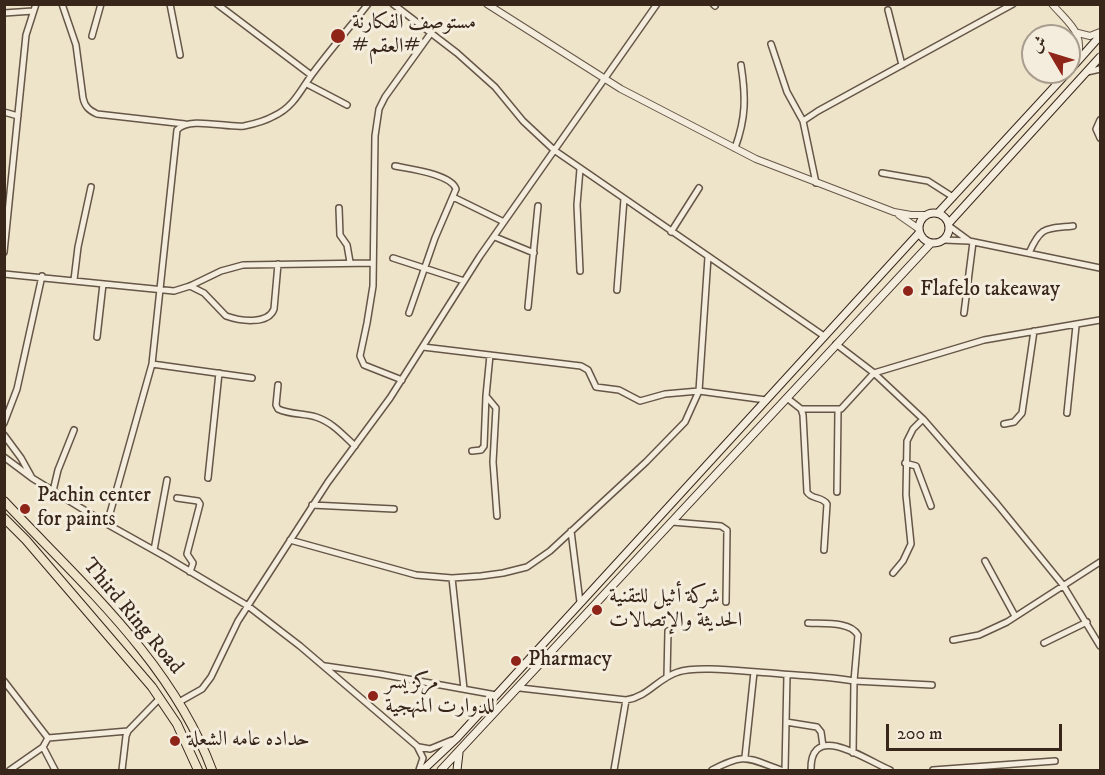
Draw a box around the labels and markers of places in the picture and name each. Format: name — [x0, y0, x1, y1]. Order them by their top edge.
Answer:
place label: مستوصف الفكارنة #العقم# — [352, 11, 476, 61]
marker: مستوصف الفكارنة #العقم# — [329, 27, 347, 45]
place label: Flafelo takeaway — [920, 278, 1060, 304]
marker: Flafelo takeaway — [901, 284, 915, 298]
place label: Pachin center for paints — [37, 484, 151, 534]
marker: Pachin center for paints — [18, 502, 32, 516]
place label: شركة أثيل للتقنية الحديثة والإتصالات — [609, 585, 742, 635]
marker: شركة أثيل للتقنية الحديثة والإتصالات — [590, 603, 604, 617]
place label: Pharmacy — [528, 648, 612, 674]
marker: Pharmacy — [509, 654, 523, 668]
place label: مركز يسر للدوارت المنهجية — [385, 671, 495, 721]
marker: مركز يسر للدوارت المنهجية — [366, 689, 380, 703]
place label: حداده عامه الشعلة — [187, 728, 310, 754]
marker: حداده عامه الشعلة — [168, 734, 182, 748]

